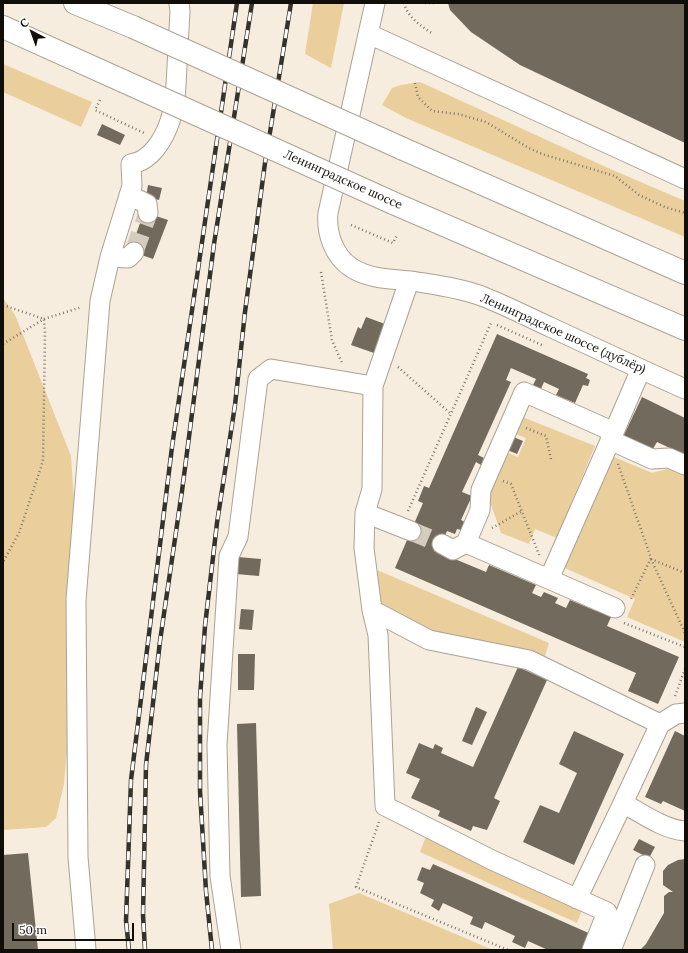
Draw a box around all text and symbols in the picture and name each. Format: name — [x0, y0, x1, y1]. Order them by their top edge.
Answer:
north arrow — [12, 12, 52, 52]
text: С — [17, 15, 32, 31]
street label: Ленинградское шоссе — [281, 147, 405, 213]
street label: Ленинградское шоссе (дублёр) — [478, 291, 648, 377]
scale bar — [14, 915, 136, 941]
text: 50 m — [19, 922, 47, 937]

